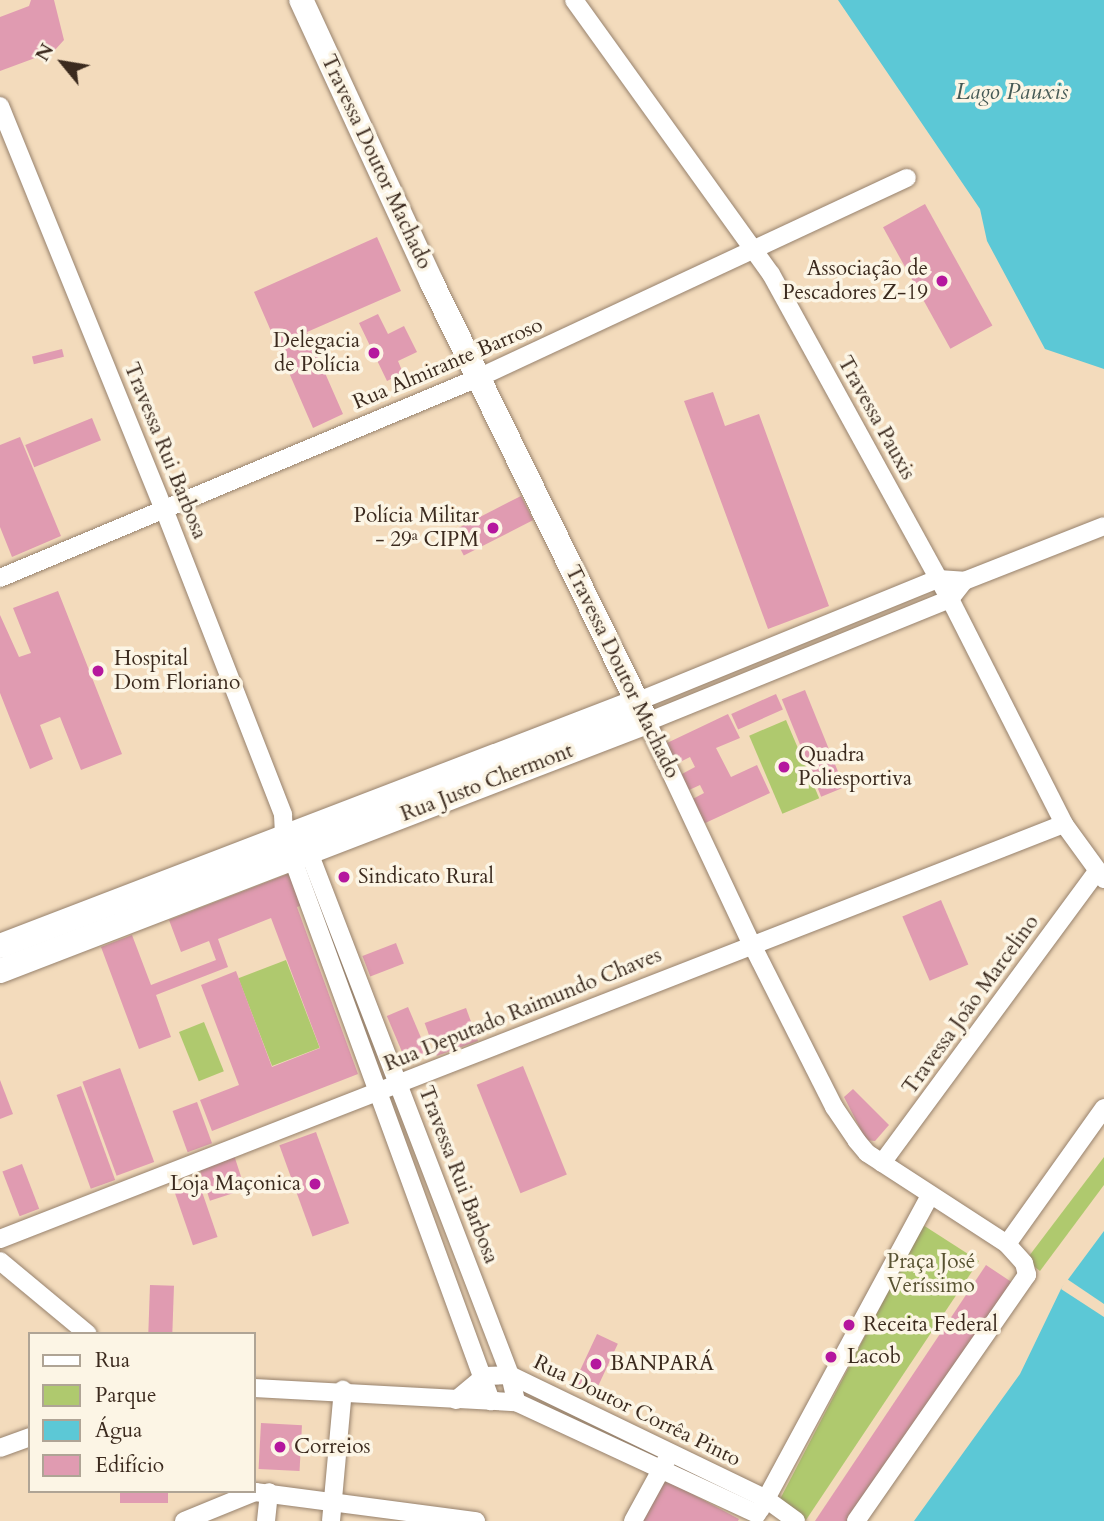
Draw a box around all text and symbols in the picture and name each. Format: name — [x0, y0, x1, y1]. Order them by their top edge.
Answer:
north arrow — [28, 28, 98, 98]
text: N — [29, 39, 60, 66]
street label: Travessa Doutor Machado — [315, 51, 437, 273]
water label: Lago Pauxis — [956, 78, 1068, 106]
place label: Associação de Pescadores Z-19 — [782, 256, 928, 306]
marker: Associação de Pescadores Z-19 — [934, 273, 950, 289]
street label: Rua Almirante Barroso — [349, 313, 547, 415]
place label: Delegacia de Polícia — [273, 328, 360, 378]
marker: Delegacia de Polícia — [366, 345, 382, 361]
street label: Travessa Pauxis — [832, 352, 920, 484]
street label: Travessa Rui Barbosa — [118, 359, 212, 543]
place label: Polícia Militar - 29ª CIPM — [353, 503, 479, 553]
marker: Polícia Militar - 29ª CIPM — [485, 520, 501, 536]
street label: Travessa Doutor Machado — [559, 561, 685, 783]
place label: Hospital Dom Floriano — [114, 646, 240, 696]
marker: Hospital Dom Floriano — [88, 661, 108, 681]
street label: Rua Justo Chermont — [397, 739, 577, 827]
place label: Quadra Poliesportiva — [798, 742, 912, 792]
marker: Quadra Poliesportiva — [776, 759, 792, 775]
place label: Sindicato Rural — [358, 864, 494, 890]
marker: Sindicato Rural — [336, 869, 352, 885]
street label: Travessa João Marcelino — [897, 910, 1045, 1100]
street label: Rua Deputado Raimundo Chaves — [381, 943, 665, 1077]
street label: Travessa Rui Barbosa — [412, 1083, 504, 1267]
place label: Loja Maçonica — [170, 1171, 301, 1197]
marker: Loja Maçonica — [307, 1176, 323, 1192]
park label: Praça José Veríssimo — [887, 1249, 975, 1299]
place label: Receita Federal — [863, 1312, 998, 1338]
marker: Receita Federal — [841, 1317, 857, 1333]
legend — [28, 1332, 256, 1493]
place label: Lacob — [847, 1344, 901, 1370]
text: Rua — [95, 1346, 130, 1375]
marker: Lacob — [821, 1347, 841, 1367]
street label: Rua Doutor Corrêa Pinto — [529, 1350, 745, 1472]
place label: BANPARÁ — [610, 1351, 714, 1377]
marker: BANPARÁ — [588, 1356, 604, 1372]
text: Parque — [95, 1381, 156, 1410]
text: Água — [95, 1416, 142, 1445]
place label: Correios — [294, 1434, 371, 1460]
marker: Correios — [272, 1439, 288, 1455]
text: Edifício — [95, 1451, 164, 1480]

